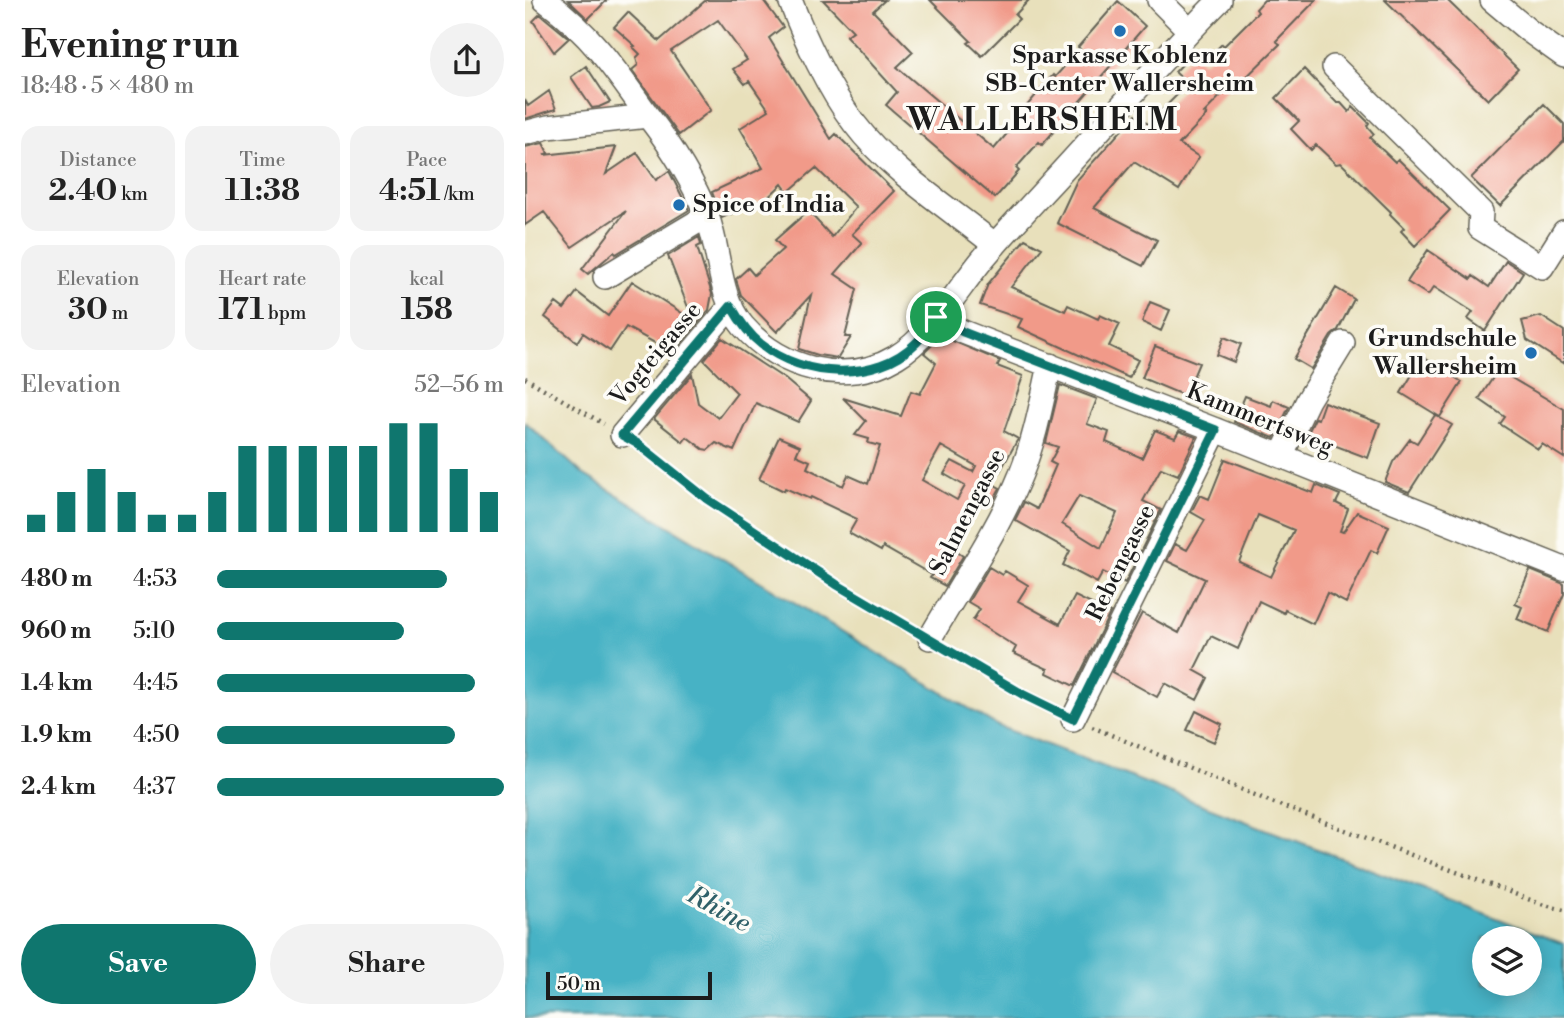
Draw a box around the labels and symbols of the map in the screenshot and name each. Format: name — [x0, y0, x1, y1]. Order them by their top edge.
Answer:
marker: Sparkasse Koblenz SB-Center Wallersheim — [1112, 23, 1128, 39]
place label: Sparkasse Koblenz SB-Center Wallersheim — [986, 41, 1254, 99]
district label: WALLERSHEIM — [906, 100, 1179, 140]
place label: Spice of India — [693, 190, 846, 220]
marker: Spice of India — [671, 197, 687, 213]
pin — [906, 287, 966, 347]
street label: Vogteigasse — [603, 296, 708, 413]
place label: Grundschule Wallersheim — [1368, 324, 1517, 382]
marker: Grundschule Wallersheim — [1523, 345, 1539, 361]
street label: Kammertsweg — [1182, 376, 1339, 462]
street label: Salmengasse — [923, 444, 1013, 580]
street label: Rebengasse — [1080, 500, 1162, 626]
water label: Rhine — [681, 878, 756, 939]
scale bar — [546, 969, 712, 1001]

